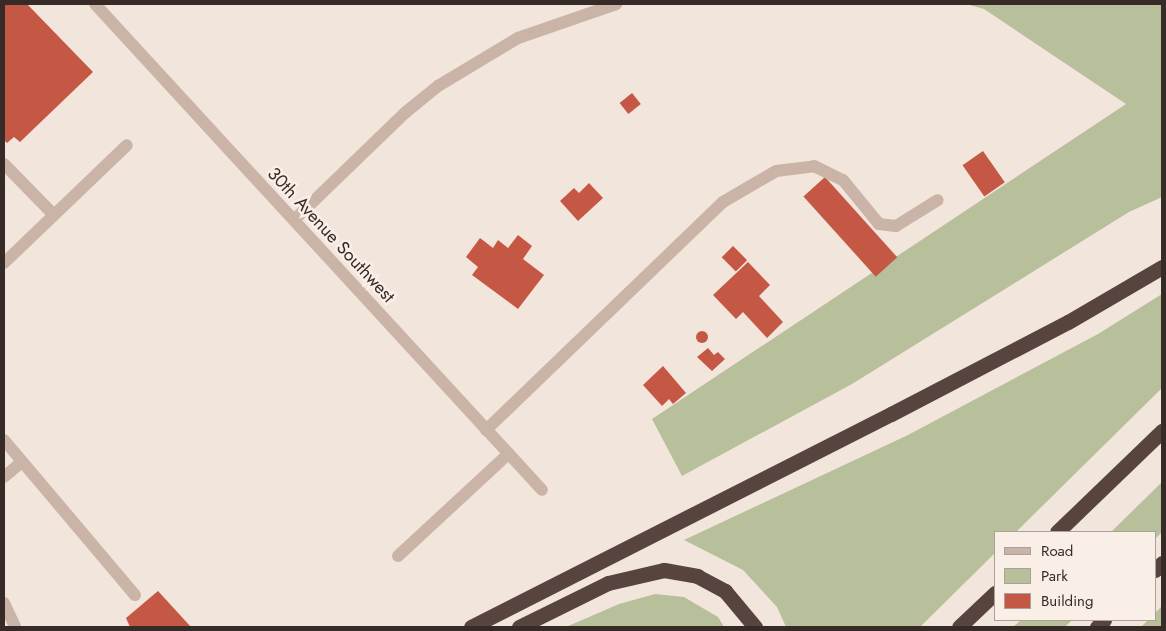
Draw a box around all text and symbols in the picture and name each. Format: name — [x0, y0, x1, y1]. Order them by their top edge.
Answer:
street label: 30th Avenue Southwest — [263, 163, 399, 307]
legend — [994, 531, 1156, 621]
text: Road — [1041, 540, 1073, 562]
text: Park — [1041, 565, 1068, 587]
text: Building — [1041, 590, 1093, 612]

